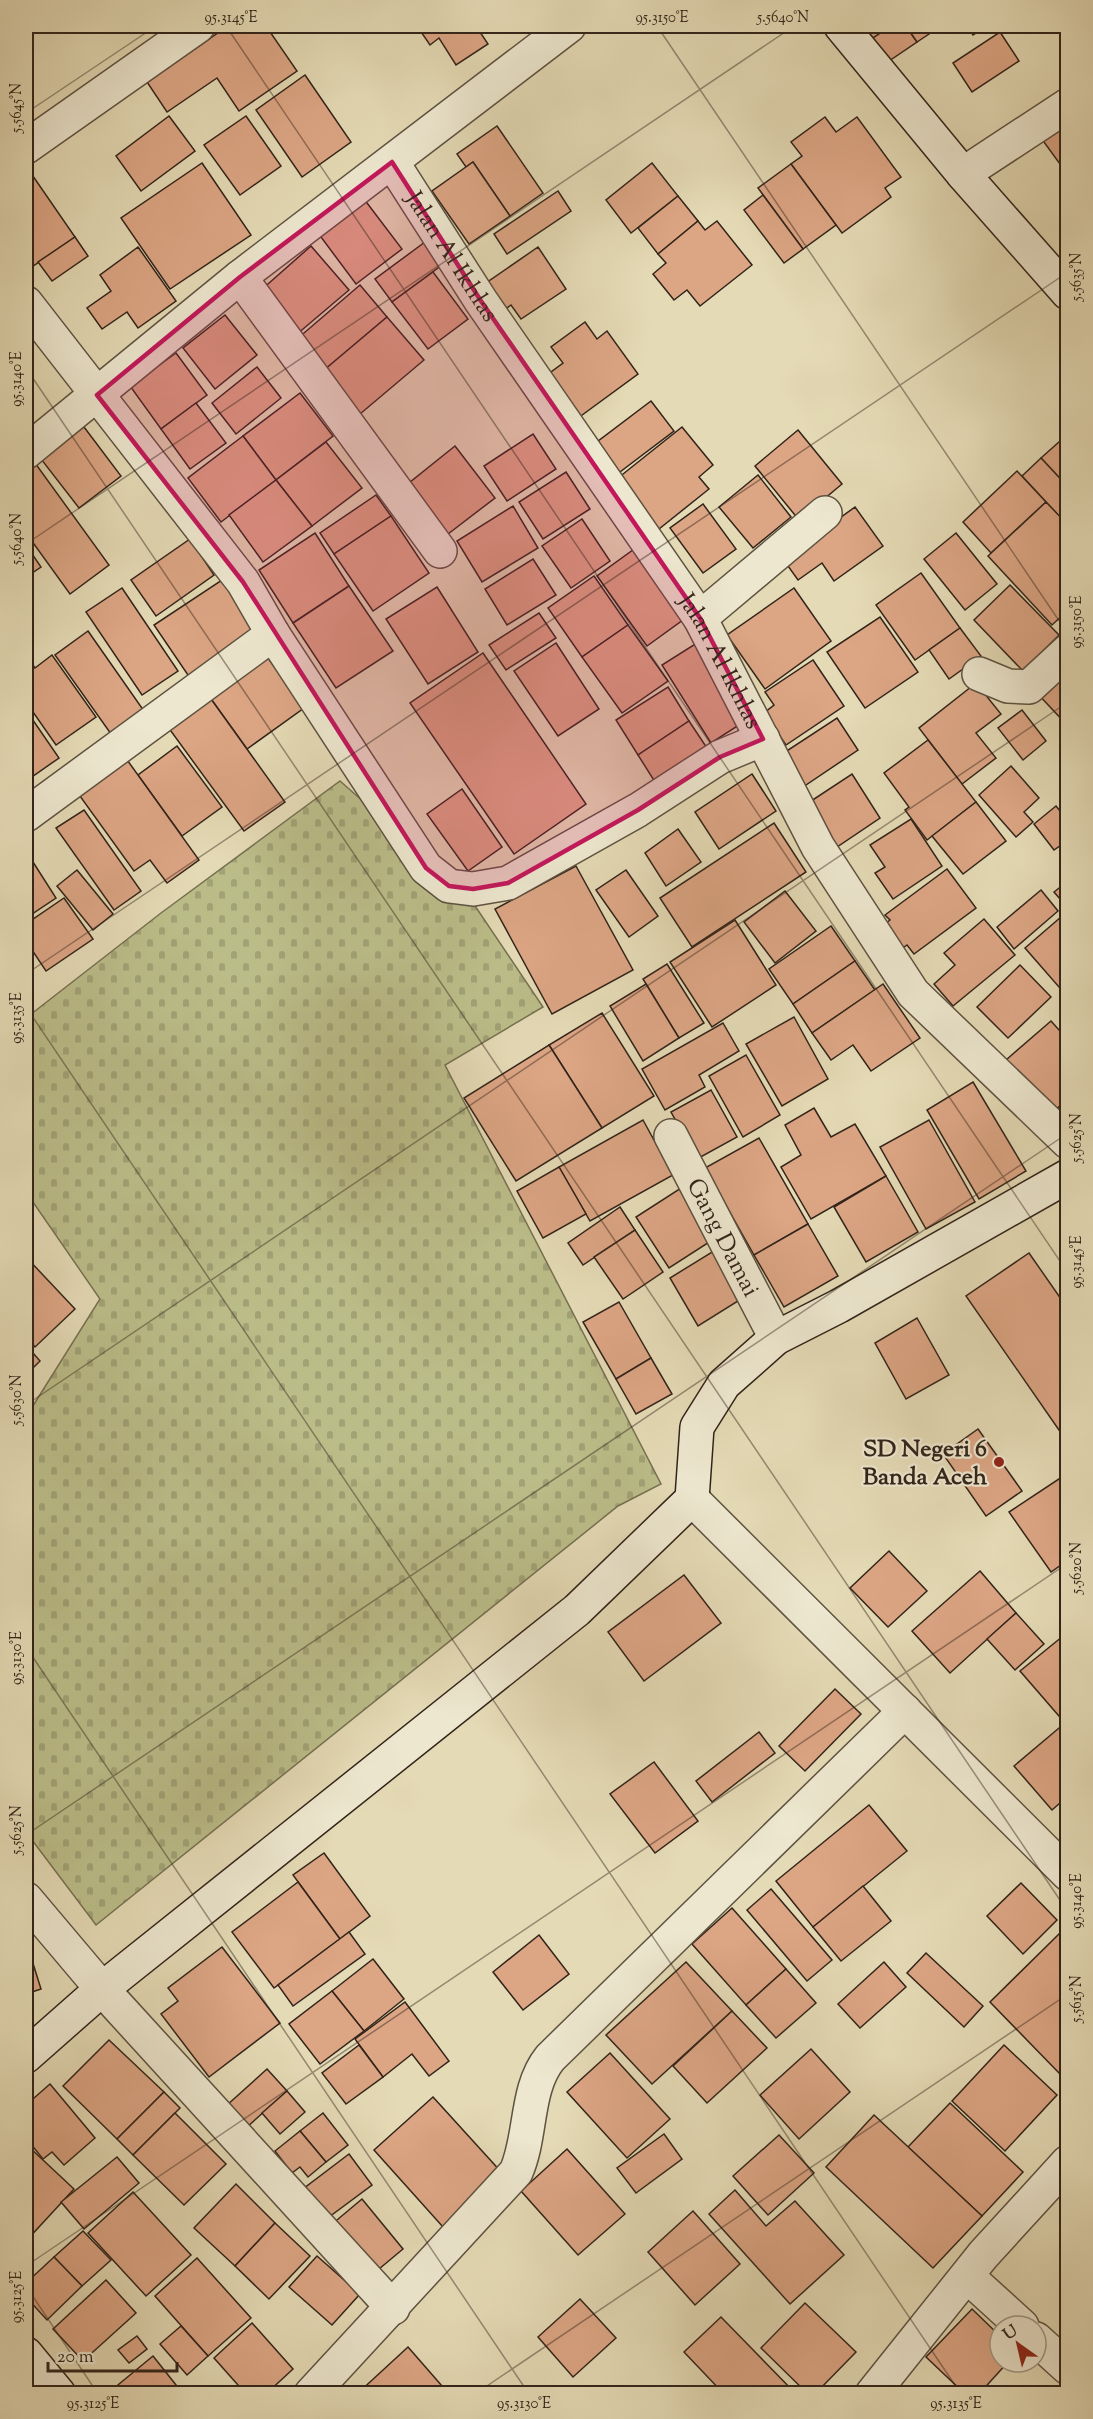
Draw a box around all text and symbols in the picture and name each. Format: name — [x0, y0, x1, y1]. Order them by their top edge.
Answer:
text: 95.3145°E — [204, 8, 258, 29]
text: 95.3150°E — [635, 8, 689, 29]
text: 5.5640°N — [756, 8, 809, 29]
text: 5.5645°N — [7, 83, 28, 134]
street label: Jalan Al Ikhlas — [395, 184, 506, 330]
text: 5.5635°N — [1067, 253, 1088, 302]
text: 95.3140°E — [7, 351, 28, 407]
text: 5.5640°N — [7, 513, 28, 566]
street label: Jalan Al Ikhlas — [668, 586, 769, 735]
text: 95.3150°E — [1067, 595, 1088, 649]
text: 95.3135°E — [7, 992, 28, 1044]
text: 5.5625°N — [1067, 1113, 1088, 1164]
street label: Gang Damai — [677, 1173, 767, 1303]
text: 95.3145°E — [1067, 1235, 1088, 1289]
text: 5.5630°N — [7, 1375, 28, 1426]
place label: SD Negeri 6 Banda Aceh — [863, 1433, 988, 1495]
marker: SD Negeri 6 Banda Aceh — [992, 1455, 1006, 1469]
text: 5.5620°N — [1067, 1542, 1088, 1595]
text: 95.3130°E — [7, 1631, 28, 1685]
text: 5.5625°N — [7, 1805, 28, 1856]
text: 95.3140°E — [1067, 1873, 1088, 1929]
text: 5.5615°N — [1067, 1975, 1088, 2024]
text: 95.3125°E — [7, 2271, 28, 2323]
north arrow — [988, 2314, 1048, 2374]
text: U — [999, 2320, 1024, 2347]
scale bar — [48, 2335, 177, 2373]
text: 20 m — [57, 2345, 94, 2371]
text: 95.3125°E — [67, 2394, 119, 2415]
text: 95.3130°E — [497, 2394, 551, 2415]
text: 95.3135°E — [930, 2394, 982, 2415]

